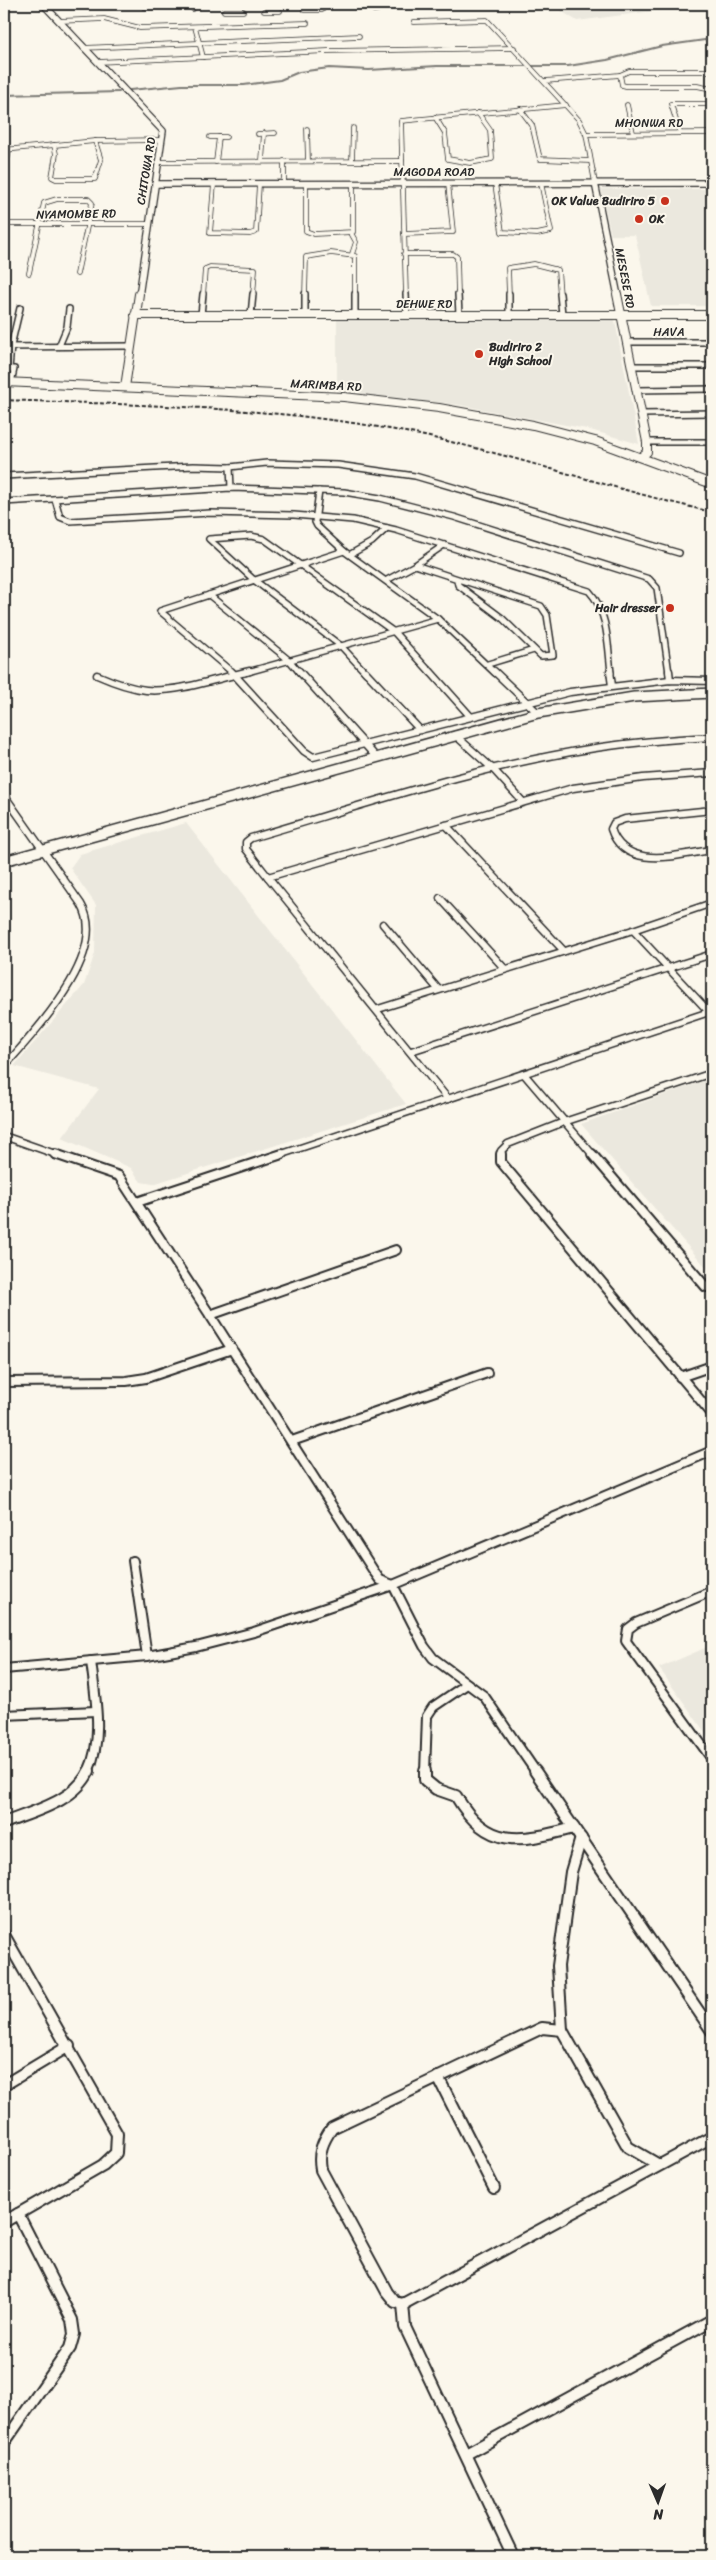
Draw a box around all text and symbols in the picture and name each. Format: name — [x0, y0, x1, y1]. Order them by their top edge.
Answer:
street label: MHONWA RD — [615, 112, 683, 134]
street label: CHITOWA RD — [130, 136, 162, 206]
street label: MAGODA ROAD — [393, 161, 475, 183]
place label: OK Value Budiriro 5 — [550, 190, 656, 212]
marker: OK Value Budiriro 5 — [659, 195, 671, 207]
street label: NYAMOMBE RD — [36, 202, 117, 226]
place label: OK — [648, 208, 666, 230]
marker: OK — [633, 213, 645, 225]
street label: MESESE RD — [608, 246, 642, 311]
street label: DEHWE RD — [396, 293, 453, 315]
street label: HAVA — [653, 321, 685, 343]
place label: Budiriro 2 High School — [488, 336, 552, 372]
marker: Budiriro 2 High School — [473, 348, 485, 360]
street label: MARIMBA RD — [290, 372, 362, 398]
place label: Hair dresser — [594, 597, 661, 619]
marker: Hair dresser — [664, 602, 676, 614]
north arrow — [634, 2478, 684, 2528]
text: N — [653, 2502, 665, 2527]

